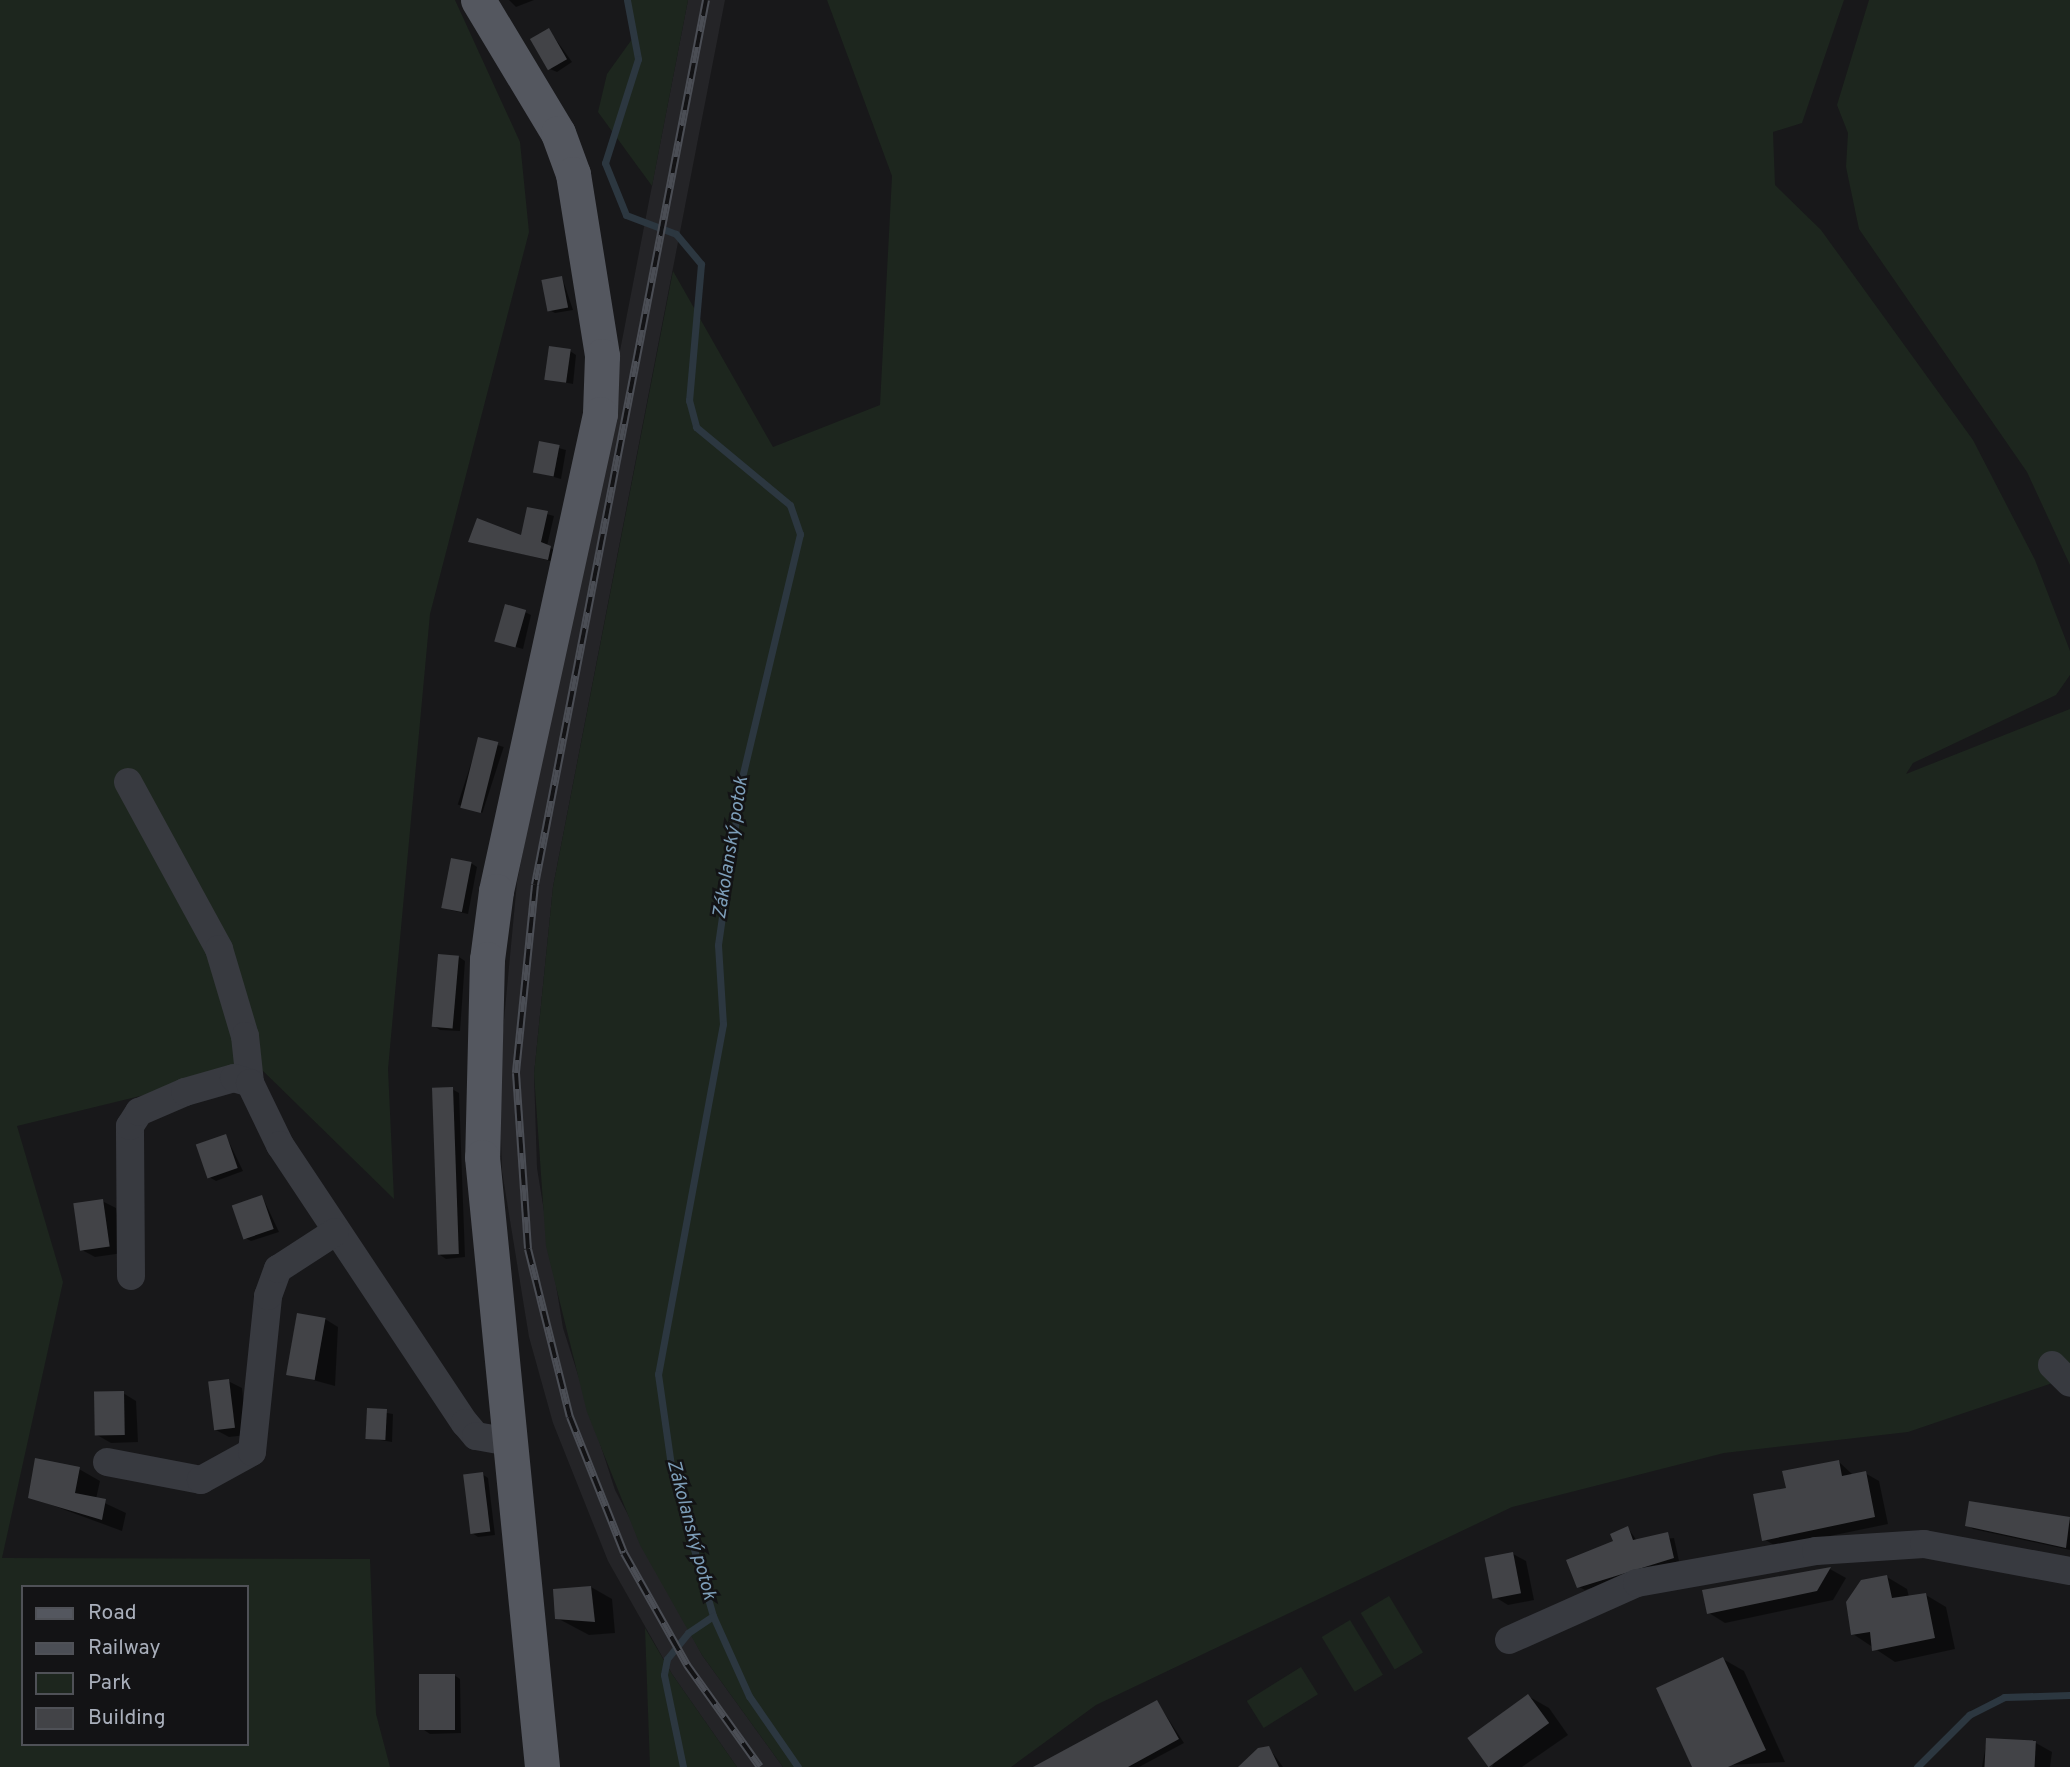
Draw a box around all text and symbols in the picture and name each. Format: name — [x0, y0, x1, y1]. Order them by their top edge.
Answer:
water label: Zákolanský potok — [709, 775, 755, 921]
water label: Zákolanský potok — [660, 1457, 720, 1603]
legend — [21, 1585, 248, 1746]
text: Road — [88, 1600, 137, 1627]
text: Railway — [88, 1635, 161, 1662]
text: Park — [88, 1670, 131, 1697]
text: Building — [88, 1705, 166, 1732]

